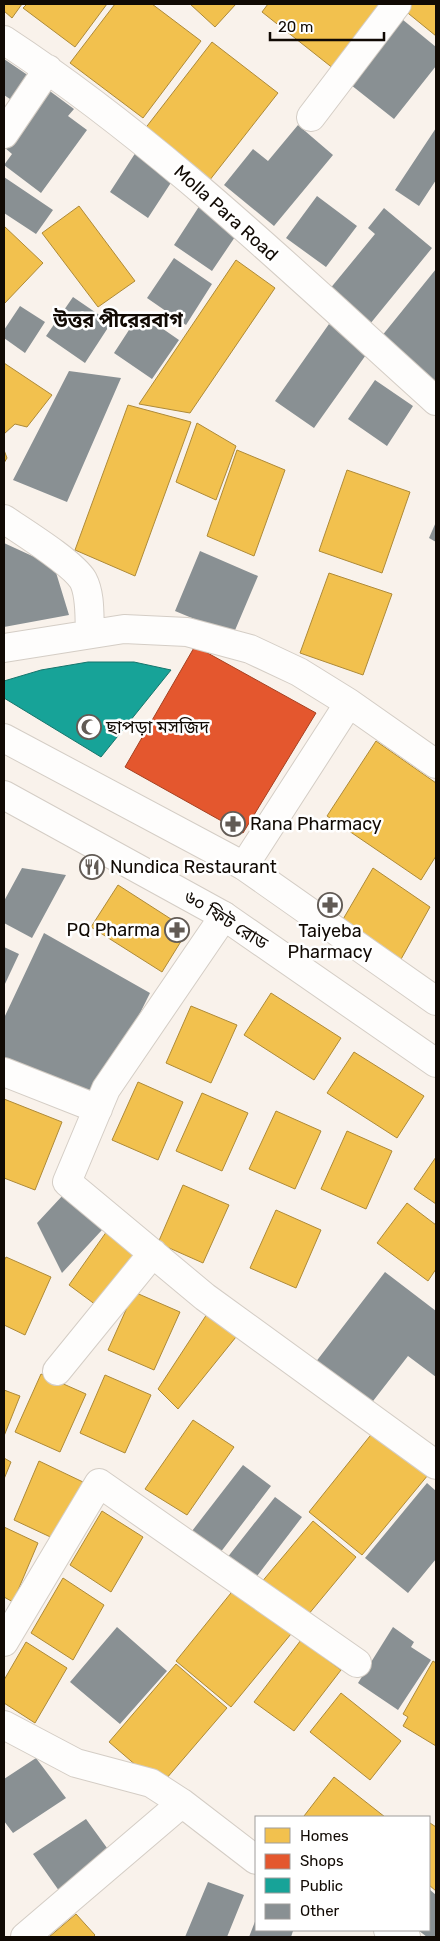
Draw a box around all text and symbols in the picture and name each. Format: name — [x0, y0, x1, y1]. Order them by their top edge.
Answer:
scale bar — [270, 10, 384, 42]
text: 20 m — [278, 18, 313, 36]
street label: Molla Para Road — [169, 160, 283, 266]
district label: উত্তর পীরেরবাগ — [52, 308, 183, 332]
mosque icon: ছাপড়া মসজিদ — [76, 714, 102, 740]
place label: ছাপড়া মসজিদ — [105, 716, 210, 738]
pharmacy icon: Rana Pharmacy — [220, 811, 246, 837]
place label: Rana Pharmacy — [250, 813, 382, 835]
restaurant icon: Nundica Restaurant — [79, 854, 105, 880]
place label: Nundica Restaurant — [110, 856, 277, 878]
street label: ৬০ ফিট রোড — [180, 886, 272, 954]
pharmacy icon: Taiyeba Pharmacy — [317, 892, 343, 918]
pharmacy icon: PQ Pharma — [164, 917, 190, 943]
place label: PQ Pharma — [67, 919, 160, 941]
place label: Taiyeba Pharmacy — [288, 920, 372, 963]
legend — [255, 1816, 430, 1931]
text: Homes — [300, 1827, 349, 1845]
text: Shops — [300, 1852, 344, 1870]
text: Public — [300, 1877, 343, 1895]
text: Other — [300, 1902, 340, 1920]

